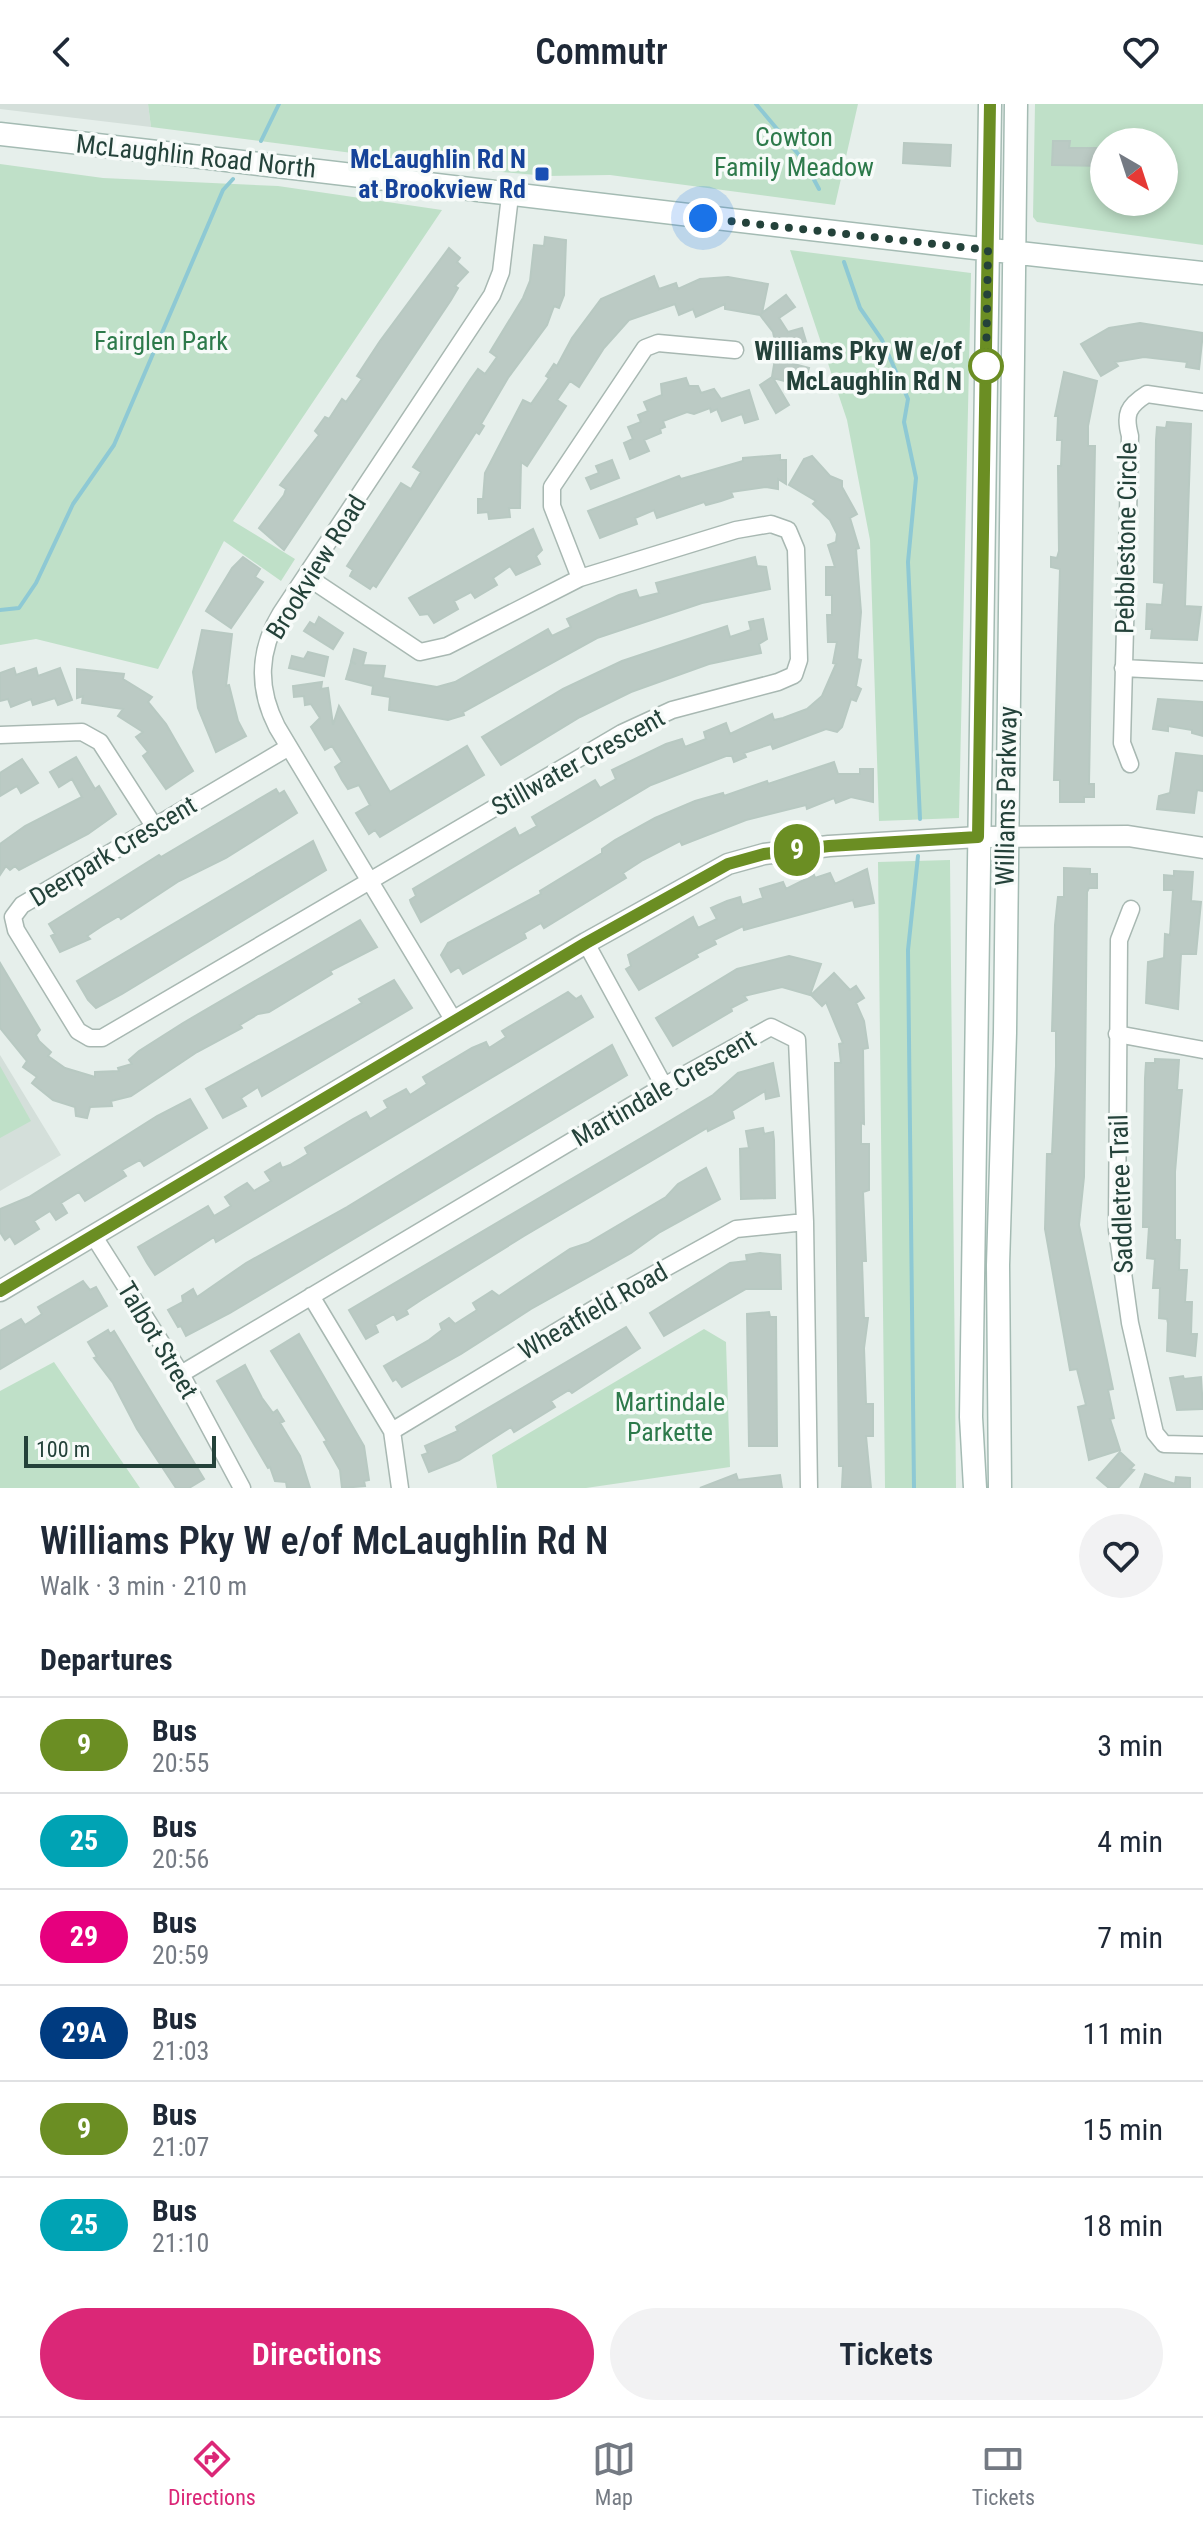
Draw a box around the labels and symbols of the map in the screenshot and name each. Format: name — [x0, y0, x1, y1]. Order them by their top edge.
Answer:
park label: Cowton Family Meadow — [714, 122, 874, 182]
street label: McLaughlin Road North — [75, 128, 317, 184]
north arrow — [1090, 128, 1178, 216]
place label: McLaughlin Rd N at Brookview Rd — [350, 144, 526, 204]
marker: McLaughlin Rd N at Brookview Rd — [533, 165, 551, 183]
your location — [683, 198, 723, 238]
park label: Fairglen Park — [94, 326, 228, 356]
place label: Williams Pky W e/of McLaughlin Rd N — [754, 336, 962, 396]
marker: Williams Pky W e/of McLaughlin Rd N — [969, 349, 1003, 383]
street label: Pebblestone Circle — [1109, 442, 1143, 634]
street label: Brookview Road — [260, 489, 372, 645]
street label: Stillwater Crescent — [486, 702, 670, 822]
street label: Williams Parkway — [989, 706, 1023, 886]
street label: Deerpark Crescent — [24, 789, 202, 913]
line badge: 9 — [771, 824, 823, 876]
street label: Martindale Crescent — [567, 1023, 761, 1153]
street label: Saddletree Trail — [1103, 1114, 1139, 1274]
street label: Wheatfield Road — [513, 1256, 673, 1366]
street label: Talbot Street — [111, 1276, 205, 1404]
park label: Martindale Parkette — [615, 1387, 725, 1447]
scale bar — [24, 1432, 216, 1468]

